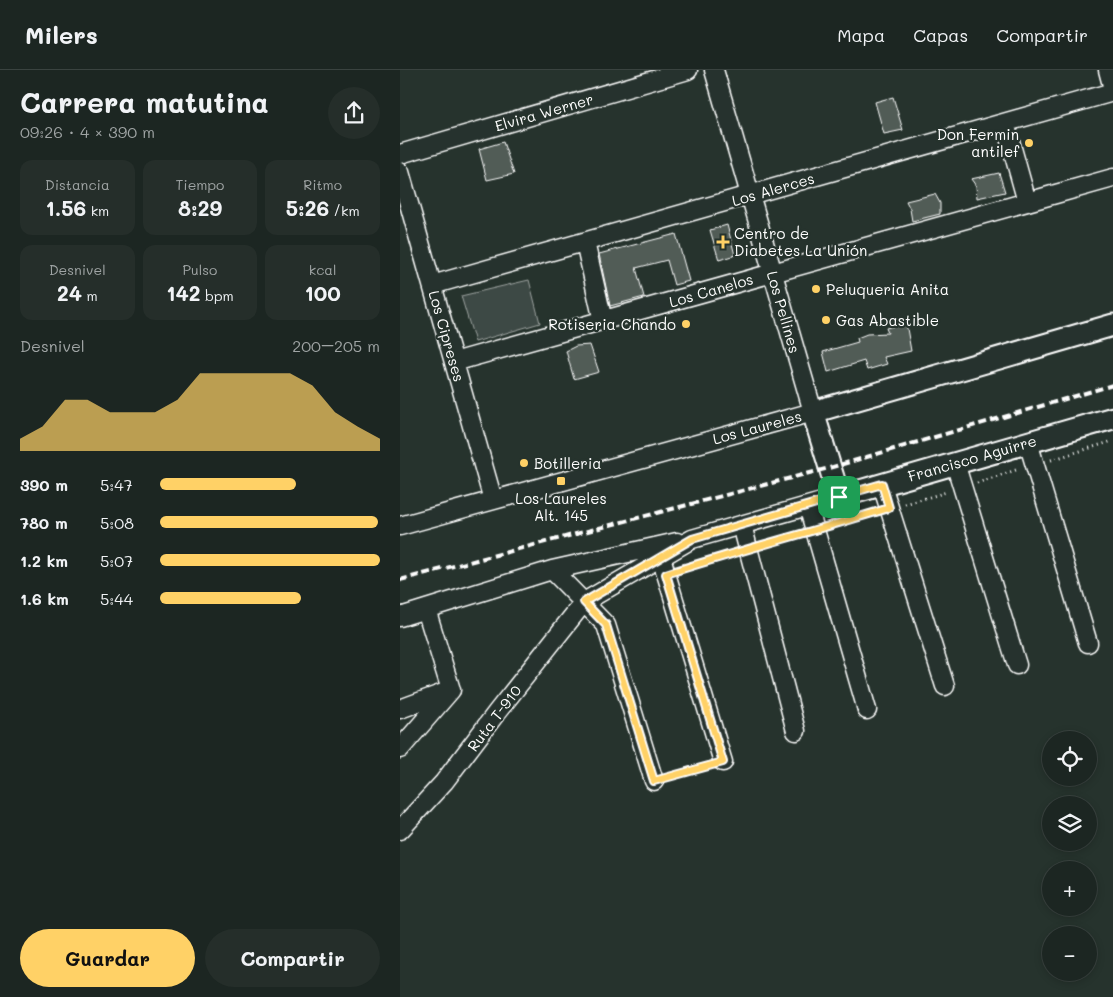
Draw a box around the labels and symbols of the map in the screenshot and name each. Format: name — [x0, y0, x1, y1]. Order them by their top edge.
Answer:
street label: Elvira Werner — [492, 88, 596, 136]
place label: Don Fermin antilef — [937, 124, 1020, 161]
marker: Don Fermin antilef — [1023, 137, 1035, 149]
street label: Los Alerces — [729, 168, 817, 210]
place label: Centro de Diabetes La Unión — [734, 223, 867, 260]
marker: Centro de Diabetes La Unión — [716, 235, 730, 249]
street label: Los Canelos — [667, 268, 755, 312]
street label: Los Pellines — [763, 269, 805, 355]
place label: Peluqueria Anita — [826, 279, 949, 299]
marker: Peluqueria Anita — [810, 283, 822, 295]
street label: Los Cipreses — [424, 288, 470, 384]
place label: Gas Abastible — [836, 310, 939, 330]
place label: Rotiseria Chando — [548, 314, 676, 334]
marker: Gas Abastible — [820, 314, 832, 326]
marker: Rotiseria Chando — [680, 318, 692, 330]
street label: Los Laureles — [710, 406, 804, 448]
street label: Francisco Aguirre — [905, 430, 1039, 486]
place label: Botilleria — [534, 453, 602, 473]
marker: Botilleria — [518, 457, 530, 469]
marker: Los Laureles Alt. 145 — [555, 475, 567, 487]
pin — [818, 476, 860, 518]
place label: Los Laureles Alt. 145 — [515, 488, 607, 525]
street label: Ruta T-910 — [463, 681, 525, 755]

